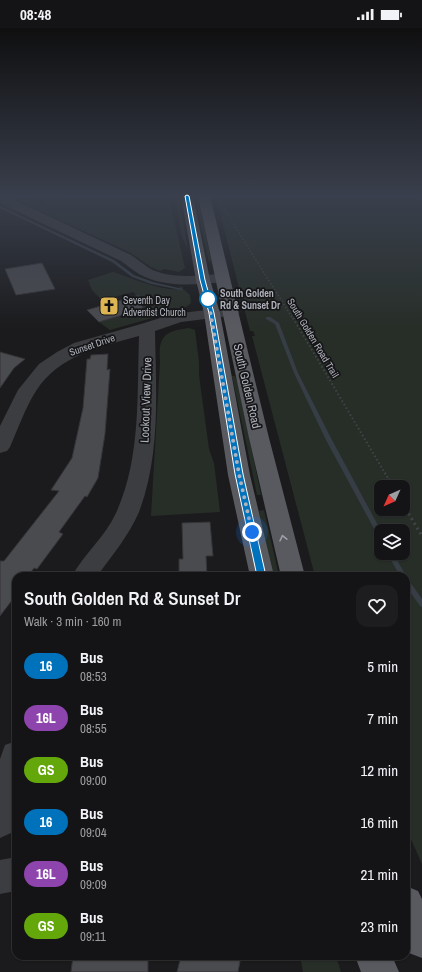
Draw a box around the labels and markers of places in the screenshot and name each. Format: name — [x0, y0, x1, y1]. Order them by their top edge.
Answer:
place label: South Golden Rd & Sunset Dr — [220, 287, 281, 312]
marker: South Golden Rd & Sunset Dr — [199, 290, 217, 308]
place label: Seventh Day Adventist Church — [122, 294, 186, 319]
church icon: Seventh Day Adventist Church — [98, 295, 120, 317]

